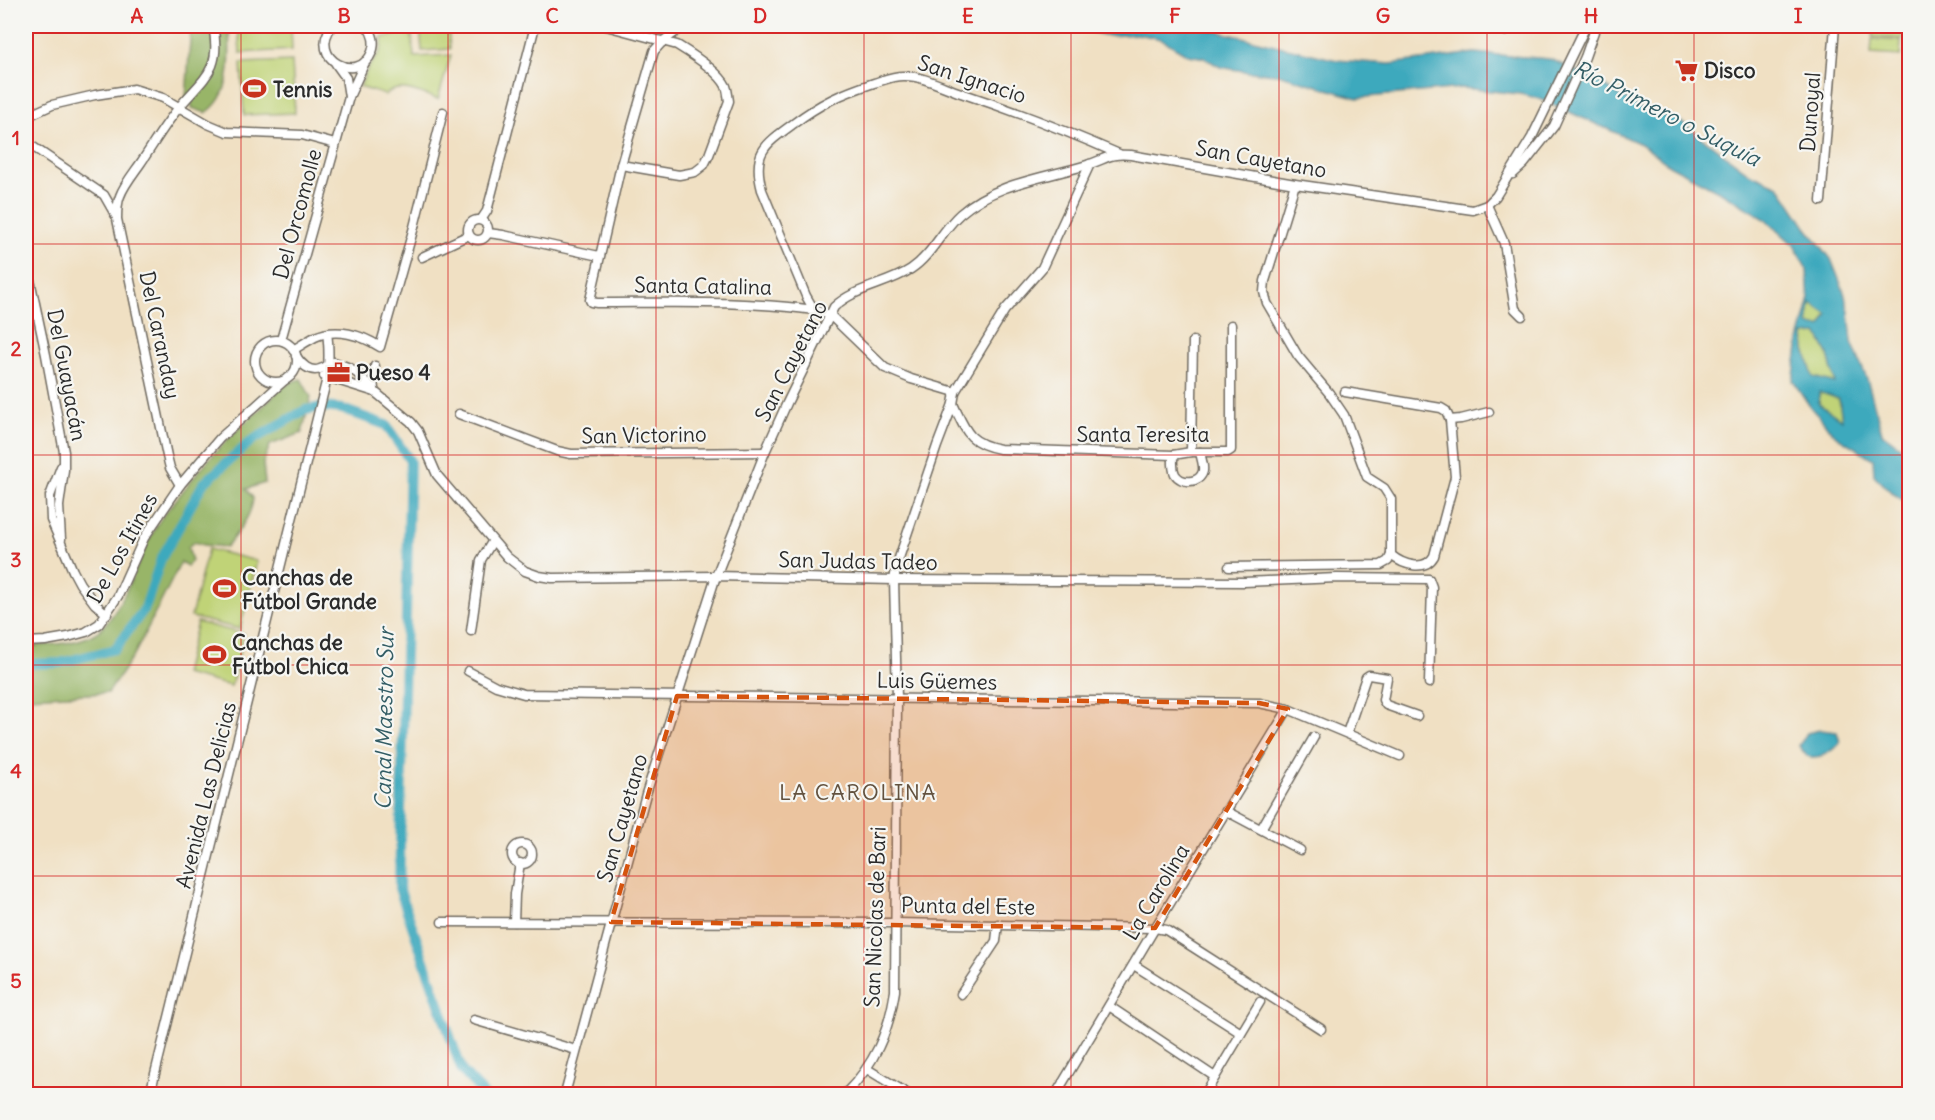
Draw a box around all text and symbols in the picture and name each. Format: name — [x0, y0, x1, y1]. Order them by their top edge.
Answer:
text: A — [131, 3, 144, 28]
text: B — [337, 3, 351, 28]
text: C — [545, 3, 559, 28]
text: D — [753, 3, 767, 28]
text: E — [962, 3, 974, 28]
text: F — [1169, 3, 1181, 28]
text: G — [1376, 3, 1390, 28]
text: H — [1584, 3, 1598, 28]
text: I — [1794, 3, 1803, 28]
street label: San Ignacio — [914, 49, 1030, 109]
water label: Río Primero o Suquía — [1569, 54, 1767, 173]
supermarket icon: Disco — [1673, 57, 1699, 83]
place label: Disco — [1704, 57, 1756, 84]
street label: Dunoyal — [1794, 71, 1826, 153]
sports icon: Tennis — [242, 76, 268, 102]
place label: Tennis — [273, 76, 333, 103]
text: 1 — [12, 125, 20, 150]
street label: San Cayetano — [1193, 134, 1329, 184]
street label: Del Orcomolle — [267, 146, 327, 282]
street label: Del Caranday — [133, 269, 187, 401]
street label: Santa Catalina — [634, 271, 772, 301]
street label: San Cayetano — [749, 296, 833, 426]
street label: Del Guayacán — [41, 307, 93, 443]
text: 2 — [11, 336, 22, 361]
office icon: Pueso 4 — [325, 359, 351, 385]
place label: Pueso 4 — [356, 359, 431, 386]
street label: San Victorino — [581, 420, 707, 450]
street label: Santa Teresita — [1076, 421, 1210, 448]
street label: De Los Itines — [81, 488, 163, 608]
street label: San Judas Tadeo — [778, 546, 938, 576]
text: 3 — [10, 547, 22, 572]
place label: Canchas de Fútbol Grande — [242, 564, 377, 615]
sports icon: Canchas de Fútbol Grande — [211, 576, 237, 602]
water label: Canal Maestro Sur — [368, 625, 400, 810]
place label: Canchas de Fútbol Chica — [232, 629, 349, 680]
sports icon: Canchas de Fútbol Chica — [201, 641, 227, 667]
street label: Luis Güemes — [876, 666, 998, 696]
street label: Avenida Las Delicias — [170, 699, 242, 891]
street label: San Cayetano — [591, 751, 653, 885]
text: 4 — [10, 758, 22, 783]
district label: LA CAROLINA — [779, 778, 937, 806]
street label: San Nicolas de Bari — [858, 826, 892, 1008]
street label: La Carolina — [1117, 839, 1195, 945]
street label: Punta del Este — [901, 891, 1035, 921]
text: 5 — [10, 968, 22, 993]

